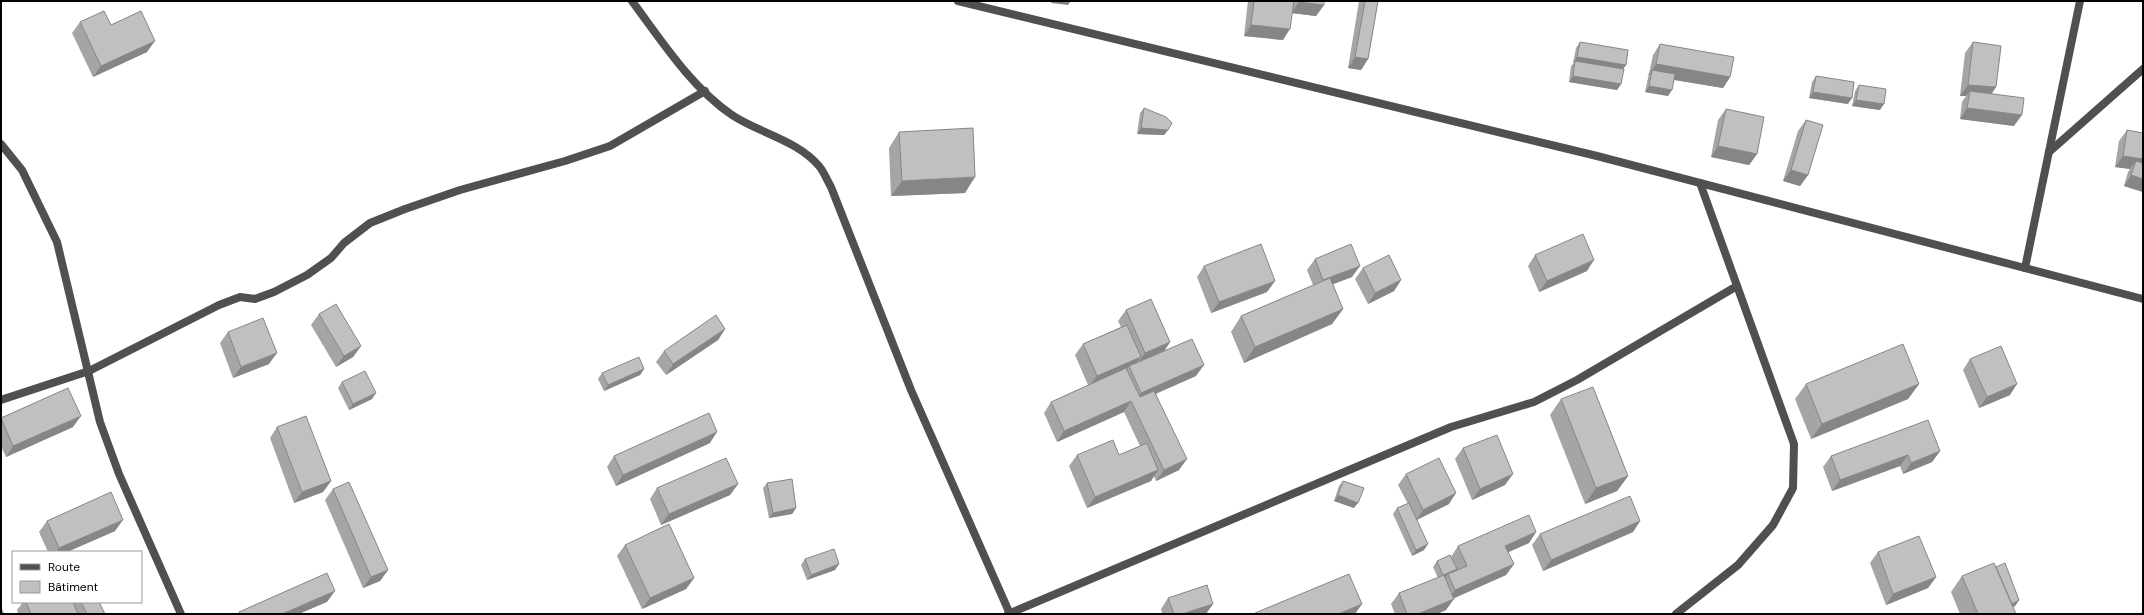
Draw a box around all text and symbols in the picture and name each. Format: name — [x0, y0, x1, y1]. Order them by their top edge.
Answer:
legend — [12, 551, 142, 603]
text: Route — [48, 559, 80, 575]
text: Bâtiment — [48, 579, 99, 595]

